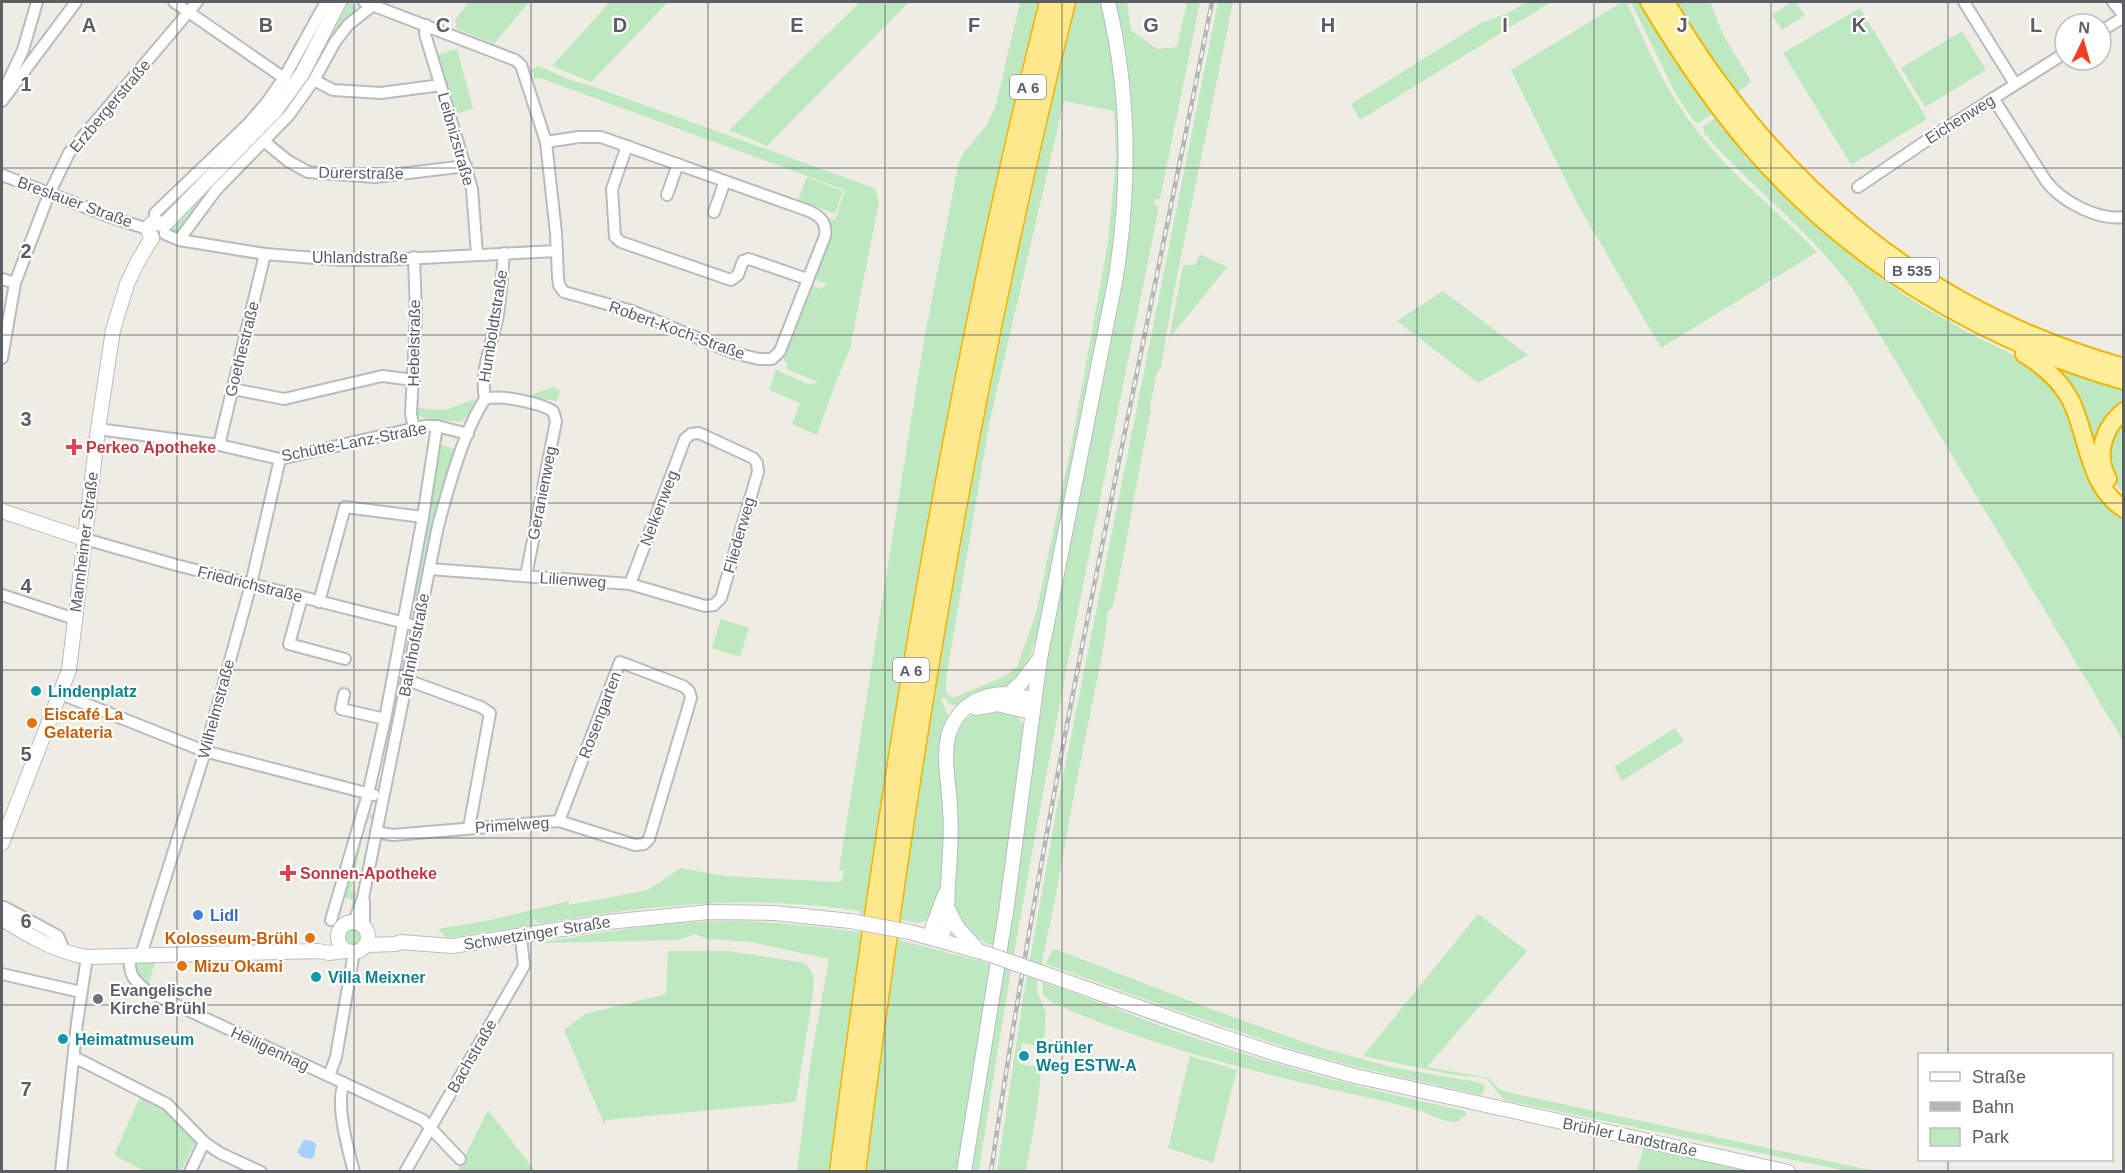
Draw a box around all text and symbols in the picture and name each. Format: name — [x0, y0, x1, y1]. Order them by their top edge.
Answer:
north arrow — [2053, 12, 2113, 72]
text: A — [82, 14, 96, 36]
text: B — [259, 14, 273, 36]
text: C — [436, 14, 450, 36]
text: D — [613, 14, 627, 36]
text: E — [790, 14, 804, 36]
text: F — [968, 14, 980, 36]
text: G — [1143, 14, 1159, 36]
text: H — [1321, 14, 1335, 36]
text: I — [1502, 14, 1508, 36]
text: J — [1676, 14, 1688, 36]
text: K — [1852, 14, 1867, 36]
text: L — [2030, 14, 2042, 36]
text: N — [2078, 19, 2091, 37]
street label: Erzbergerstraße — [66, 56, 154, 156]
text: 1 — [20, 73, 32, 95]
road number: A 6 — [1010, 75, 1046, 99]
street label: Leibnizstraße — [435, 90, 477, 188]
street label: Eichenweg — [1922, 91, 1998, 147]
street label: Dürerstraße — [318, 164, 404, 182]
street label: Breslauer Straße — [15, 173, 135, 231]
text: 2 — [20, 240, 32, 262]
street label: Uhlandstraße — [312, 249, 408, 266]
road number: B 535 — [1885, 258, 1939, 282]
street label: Humboldtstraße — [476, 268, 510, 384]
street label: Robert-Koch-Straße — [607, 298, 747, 363]
street label: Goethestraße — [222, 299, 262, 399]
street label: Hebelstraße — [405, 299, 423, 387]
text: 3 — [20, 408, 32, 430]
street label: Schütte-Lanz-Straße — [280, 420, 428, 464]
place label: Perkeo Apotheke — [86, 439, 216, 456]
marker: Perkeo Apotheke — [67, 440, 81, 454]
street label: Geranienweg — [525, 445, 559, 541]
street label: Nelkenweg — [637, 468, 681, 548]
street label: Mannheimer Straße — [67, 471, 101, 613]
street label: Fliederweg — [720, 495, 758, 575]
street label: Friedrichstraße — [196, 563, 304, 605]
street label: Lilienweg — [539, 569, 607, 591]
text: 4 — [20, 575, 32, 597]
street label: Bahnhofstraße — [396, 592, 432, 698]
street label: Wilhelmstraße — [195, 657, 237, 761]
road number: A 6 — [893, 658, 929, 682]
street label: Rosengarten — [576, 669, 624, 761]
place label: Lindenplatz — [48, 683, 137, 700]
marker: Lindenplatz — [29, 684, 43, 698]
place label: Eiscafé La Gelateria — [44, 706, 123, 741]
marker: Eiscafé La Gelateria — [25, 716, 39, 730]
text: 5 — [20, 743, 32, 765]
street label: Primelweg — [474, 814, 550, 836]
place label: Sonnen-Apotheke — [300, 865, 437, 882]
marker: Sonnen-Apotheke — [281, 866, 295, 880]
place label: Lidl — [210, 907, 238, 924]
marker: Lidl — [191, 908, 205, 922]
text: 6 — [20, 910, 32, 932]
street label: Schwetzinger Straße — [462, 913, 612, 953]
place label: Kolosseum-Brühl — [165, 930, 298, 947]
marker: Kolosseum-Brühl — [303, 931, 317, 945]
place label: Mizu Okami — [194, 958, 283, 975]
marker: Mizu Okami — [175, 959, 189, 973]
place label: Villa Meixner — [328, 969, 426, 986]
marker: Villa Meixner — [309, 970, 323, 984]
place label: Evangelische Kirche Brühl — [110, 982, 212, 1017]
marker: Evangelische Kirche Brühl — [91, 992, 105, 1006]
street label: Bachstraße — [444, 1016, 500, 1096]
street label: Heiligenhag — [228, 1023, 312, 1075]
place label: Heimatmuseum — [75, 1031, 194, 1048]
marker: Heimatmuseum — [56, 1032, 70, 1046]
place label: Brühler Weg ESTW-A — [1036, 1039, 1137, 1074]
marker: Brühler Weg ESTW-A — [1017, 1049, 1031, 1063]
legend — [1918, 1053, 2113, 1161]
text: Straße — [1972, 1067, 2026, 1087]
text: 7 — [20, 1078, 32, 1100]
text: Bahn — [1972, 1097, 2014, 1117]
street label: Brühler Landstraße — [1561, 1114, 1699, 1160]
text: Park — [1972, 1127, 2010, 1147]

